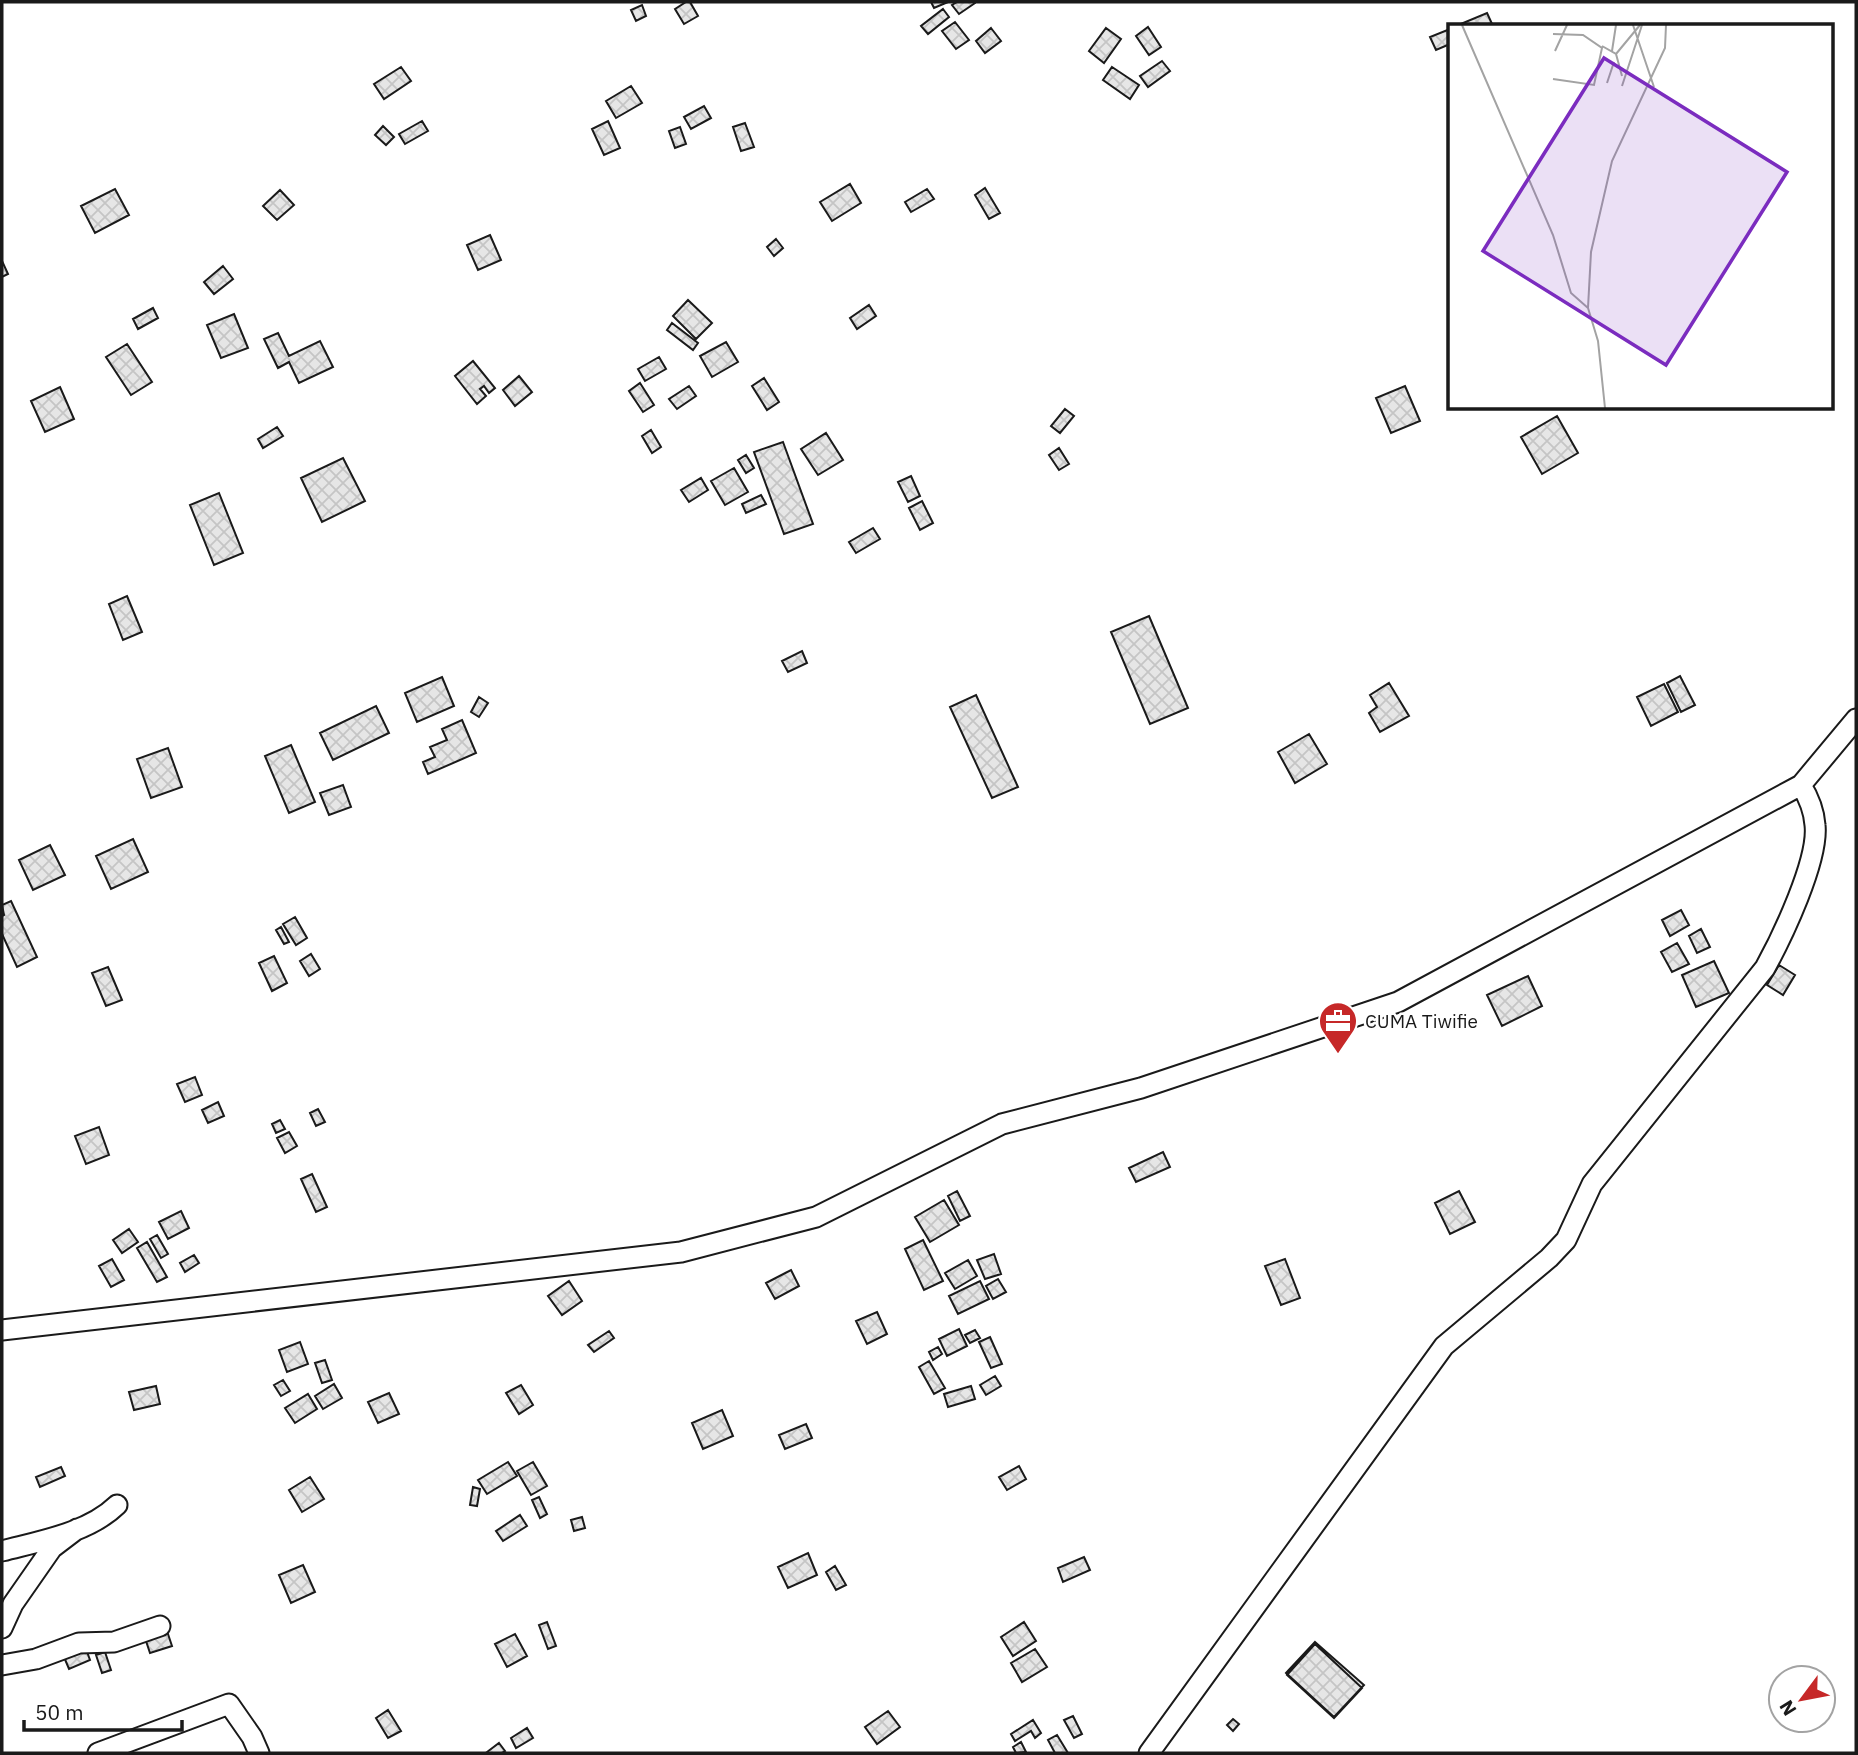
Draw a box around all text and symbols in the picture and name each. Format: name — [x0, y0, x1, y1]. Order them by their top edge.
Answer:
inset map — [1448, 24, 1834, 410]
office icon: CUMA Tiwifie — [1317, 1000, 1359, 1055]
place label: CUMA Tiwifie — [1365, 1009, 1478, 1033]
north arrow — [1767, 1664, 1837, 1734]
scale bar — [24, 1688, 182, 1732]
text: N — [1774, 1696, 1801, 1720]
text: 50 m — [35, 1698, 84, 1726]

